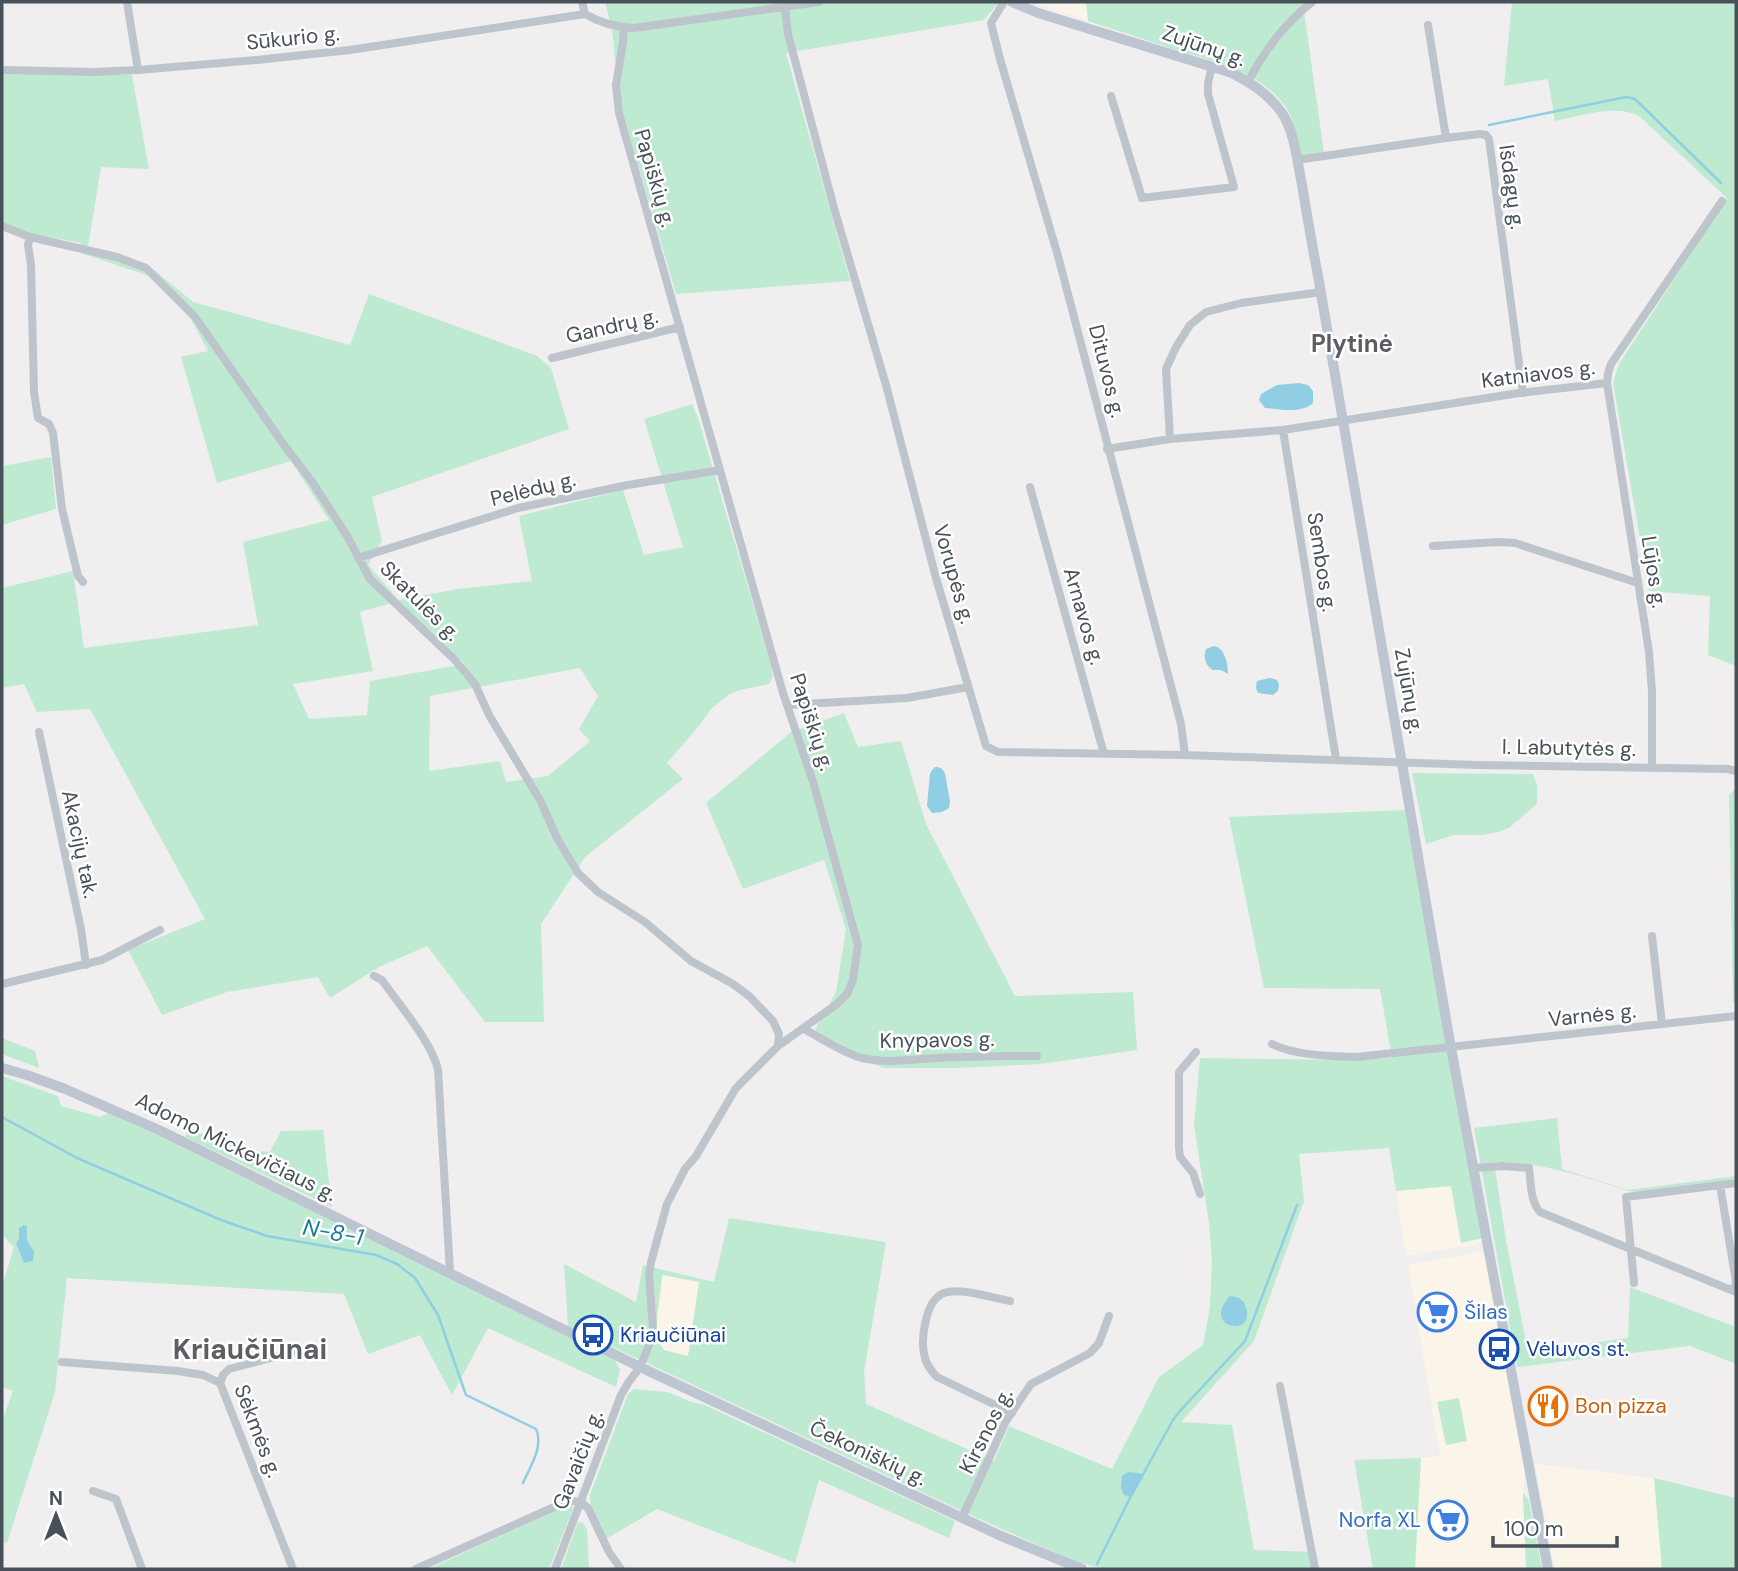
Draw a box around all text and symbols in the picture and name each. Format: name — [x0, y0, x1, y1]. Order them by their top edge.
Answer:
street label: Sūkurio g. — [245, 19, 341, 57]
street label: Zujūnų g. — [1159, 19, 1249, 73]
street label: Papiškių g. — [628, 126, 682, 230]
street label: Išdagų g. — [1492, 143, 1532, 231]
street label: Gandrų g. — [563, 302, 661, 350]
street label: Dituvos g. — [1082, 322, 1132, 420]
district label: Plytinė — [1311, 328, 1393, 359]
street label: Katniavos g. — [1480, 353, 1596, 395]
street label: Pelėdų g. — [488, 465, 578, 513]
street label: Sembos g. — [1300, 510, 1344, 614]
street label: Vorupės g. — [926, 521, 982, 627]
street label: Lūjos g. — [1634, 534, 1674, 610]
street label: Skatulės g. — [374, 555, 466, 647]
street label: Arnavos g. — [1057, 564, 1111, 668]
street label: Zujūnų g. — [1388, 646, 1430, 736]
street label: Papiškių g. — [783, 670, 841, 774]
street label: I. Labutytės g. — [1502, 733, 1636, 763]
street label: Akacijų tak. — [55, 787, 105, 901]
street label: Varnės g. — [1547, 996, 1637, 1034]
street label: Knypavos g. — [879, 1025, 995, 1055]
street label: Adomo Mickevičiaus g. — [131, 1086, 341, 1208]
water label: N-8-1 — [300, 1212, 366, 1252]
supermarket icon: Šilas — [1416, 1291, 1458, 1333]
place label: Šilas — [1464, 1298, 1508, 1326]
bus stop icon: Kriaučiūnai — [572, 1314, 614, 1356]
place label: Kriaučiūnai — [620, 1321, 726, 1349]
bus stop icon: Vėluvos st. — [1478, 1328, 1520, 1370]
district label: Kriaučiūnai — [173, 1331, 327, 1368]
place label: Vėluvos st. — [1526, 1335, 1629, 1363]
street label: Sėkmės g. — [227, 1381, 289, 1481]
street label: Kirsnos g. — [953, 1384, 1019, 1478]
restaurant icon: Bon pizza — [1527, 1385, 1569, 1427]
place label: Bon pizza — [1575, 1392, 1667, 1420]
street label: Gavaičių g. — [546, 1406, 610, 1514]
street label: Čekoniškių g. — [805, 1414, 931, 1492]
north arrow — [21, 1480, 91, 1550]
text: N — [49, 1486, 63, 1511]
supermarket icon: Norfa XL — [1427, 1499, 1469, 1541]
scale bar — [1493, 1504, 1617, 1548]
place label: Norfa XL — [1339, 1506, 1421, 1534]
text: 100 m — [1504, 1515, 1564, 1543]

